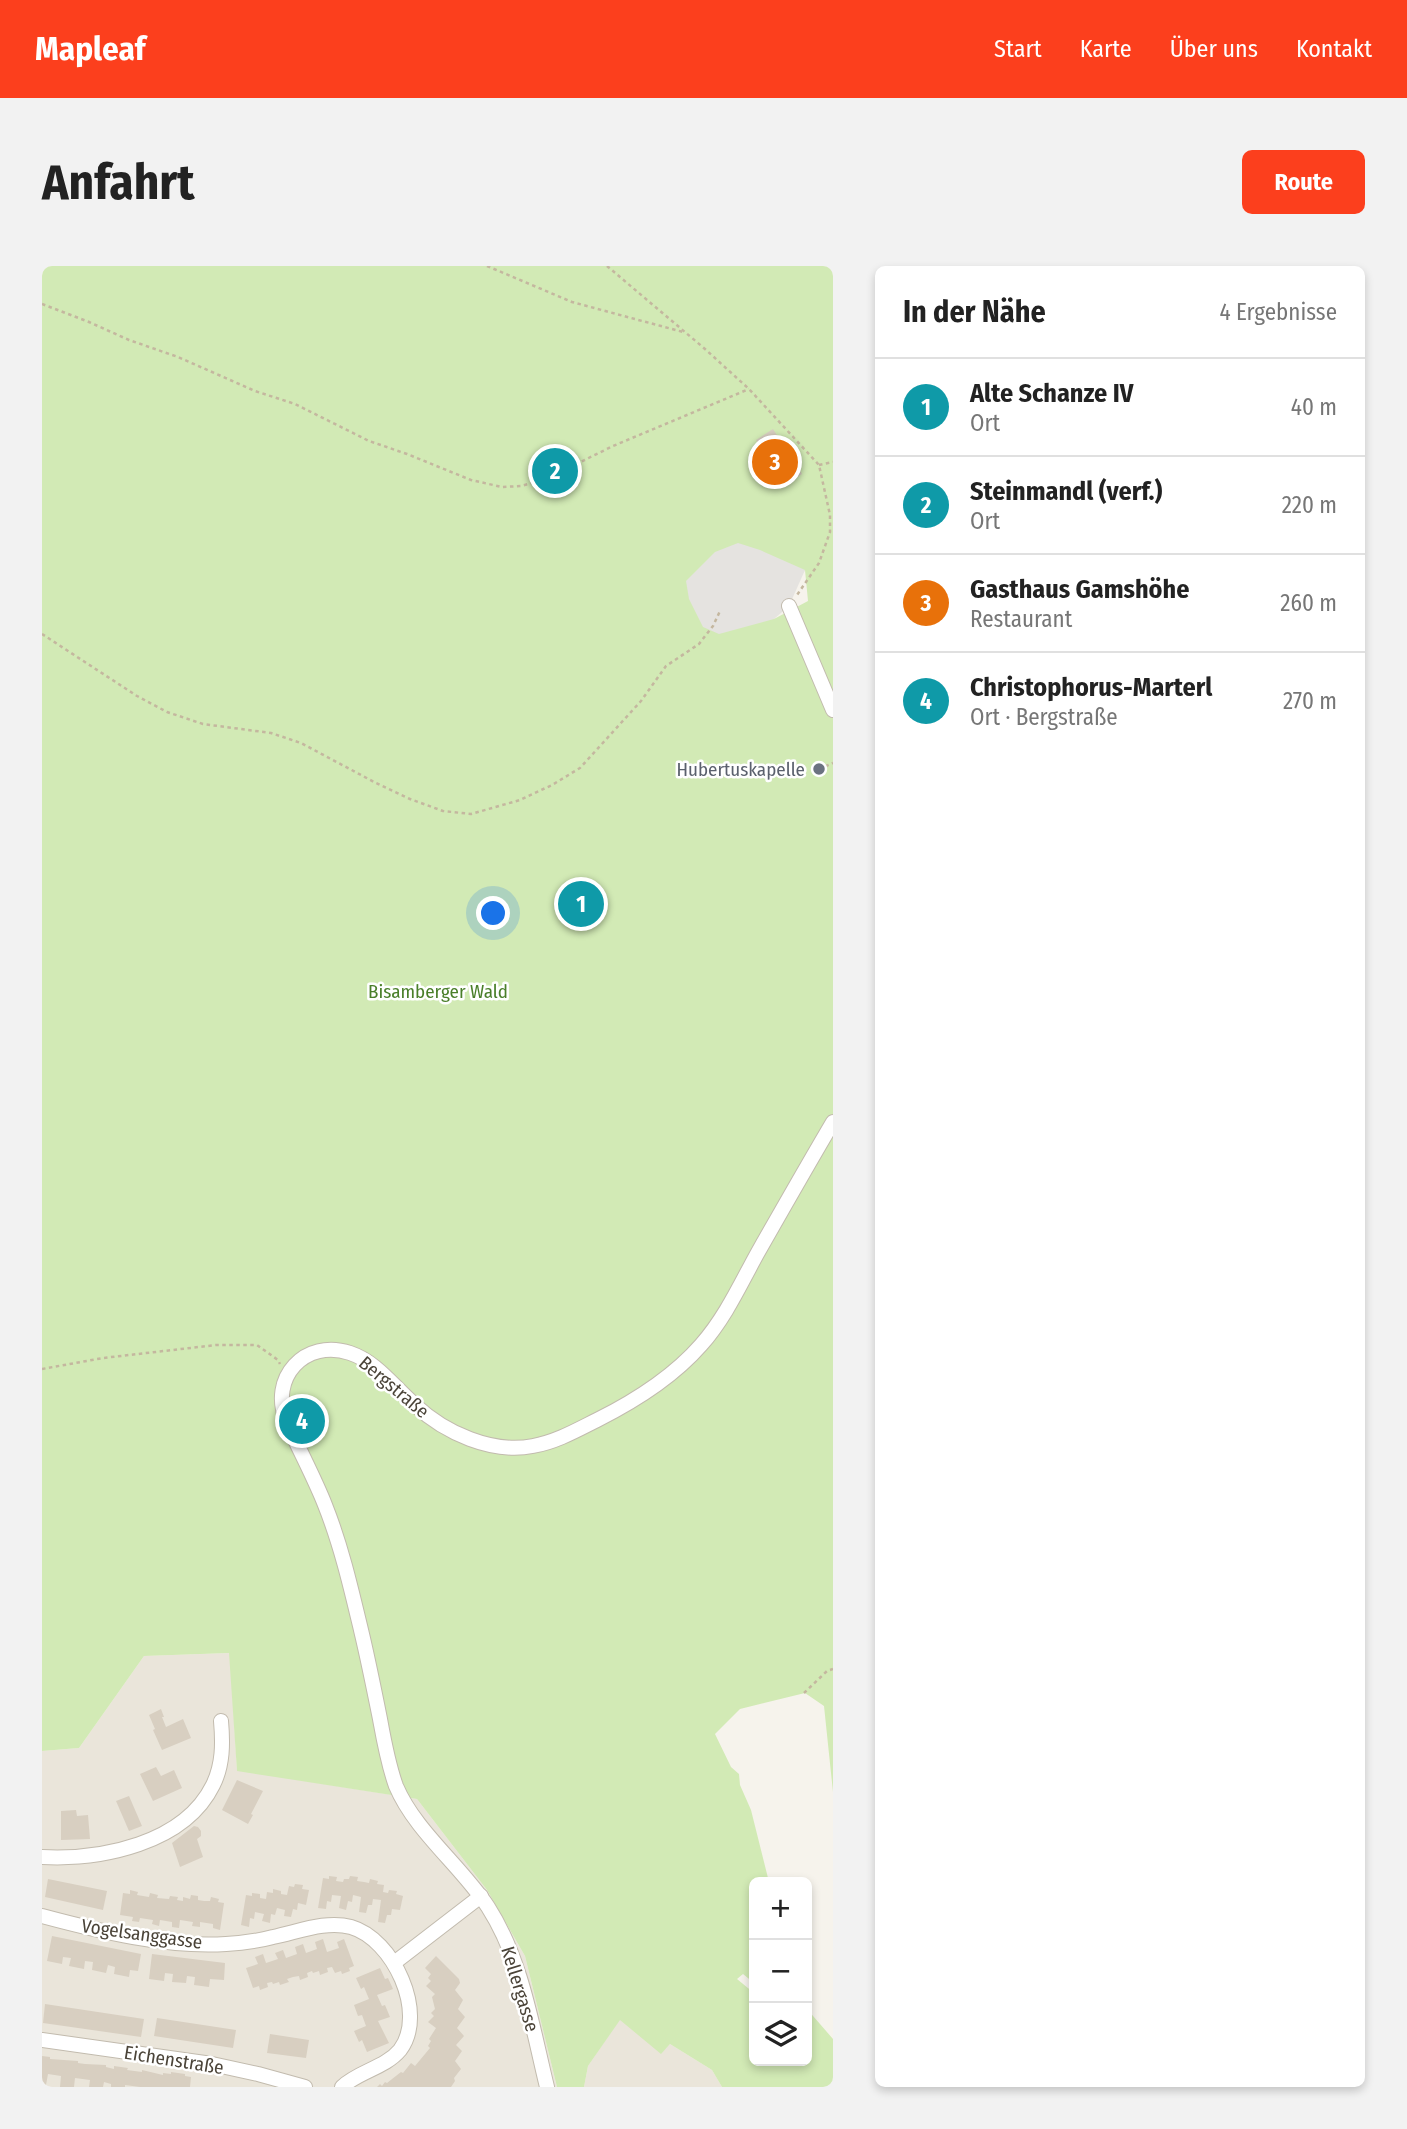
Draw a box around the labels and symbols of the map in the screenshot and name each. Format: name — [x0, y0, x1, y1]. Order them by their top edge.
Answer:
pin: 3 — [752, 436, 798, 488]
pin: 2 — [532, 445, 578, 497]
place label: Hubertuskapelle — [676, 758, 805, 781]
marker: Hubertuskapelle — [811, 761, 827, 777]
pin: 1 — [558, 878, 604, 930]
your location — [476, 896, 510, 930]
park label: Bisamberger Wald — [368, 980, 508, 1003]
street label: Bergstraße — [354, 1351, 434, 1423]
pin: 4 — [279, 1395, 325, 1447]
street label: Vogelsanggasse — [80, 1914, 204, 1954]
street label: Kellergasse — [496, 1944, 544, 2034]
street label: Eichenstraße — [123, 2041, 225, 2079]

